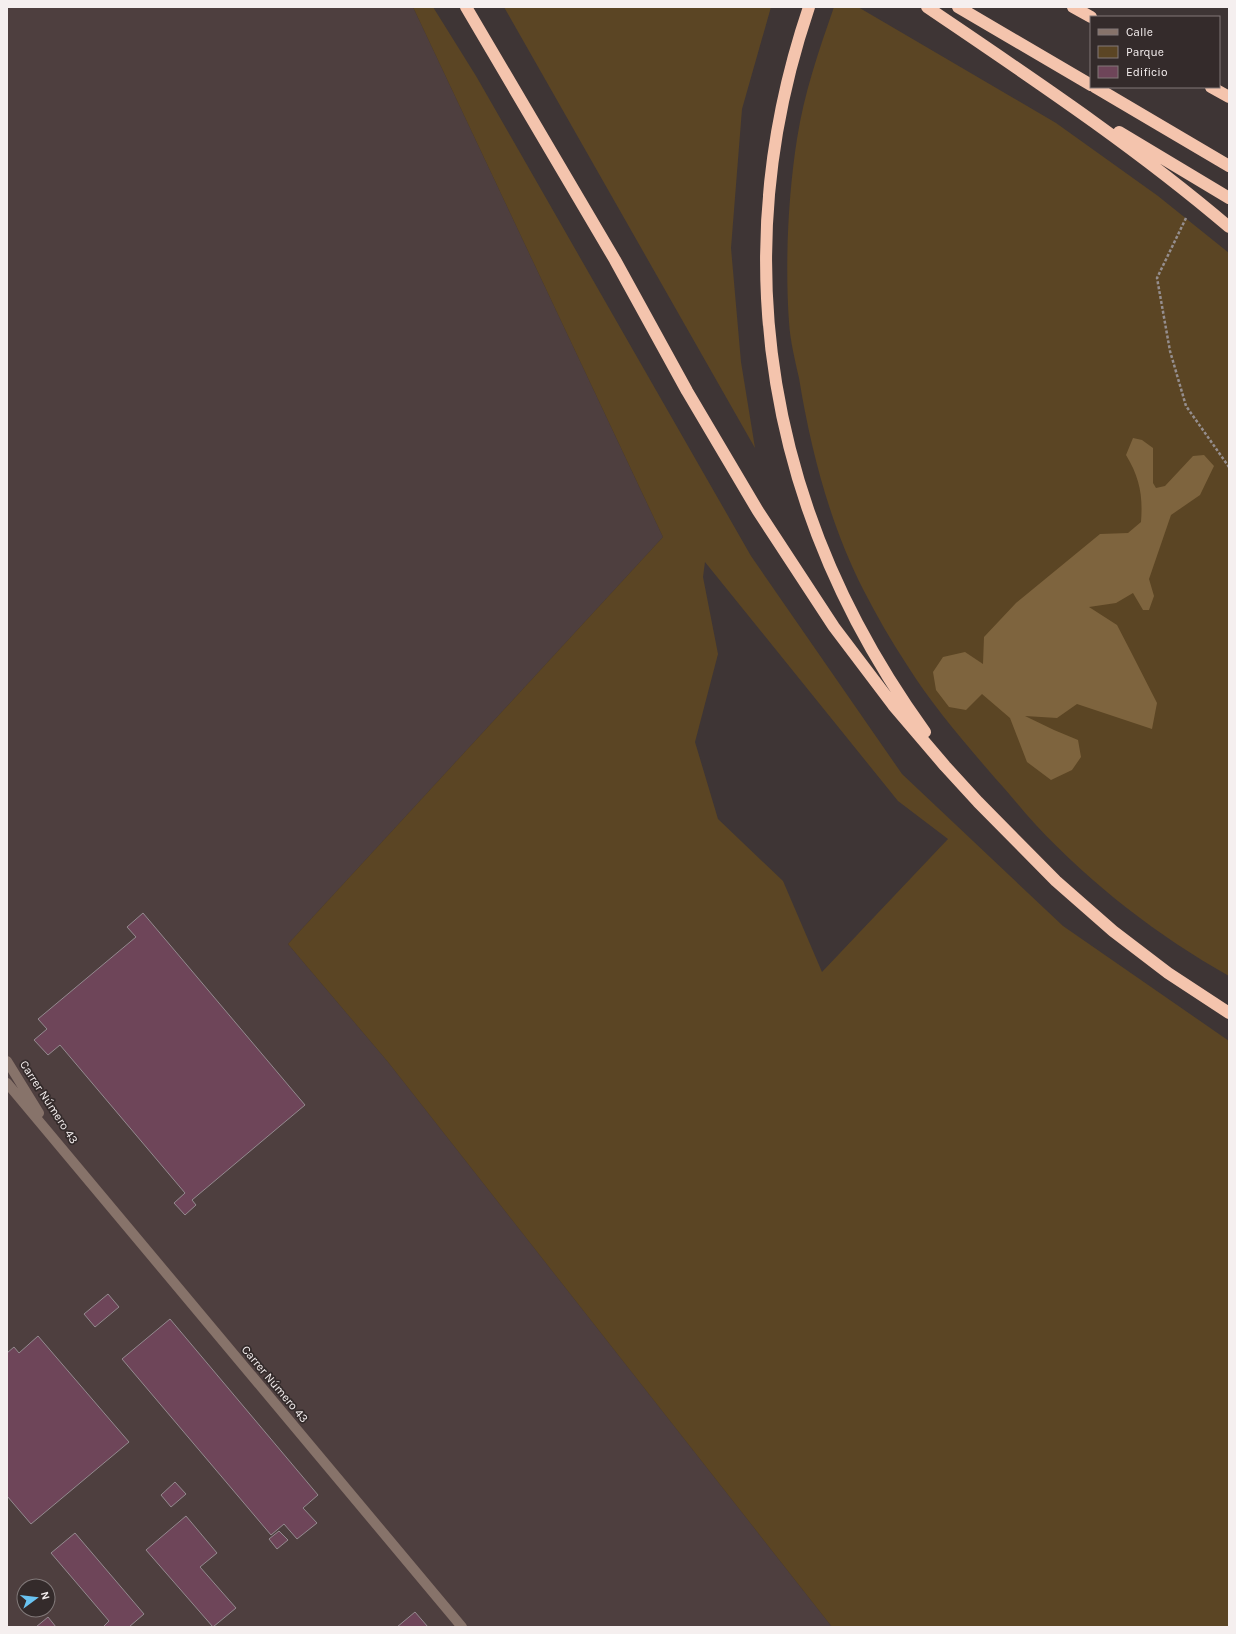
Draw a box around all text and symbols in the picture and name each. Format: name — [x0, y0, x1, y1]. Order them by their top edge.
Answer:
legend — [1090, 16, 1220, 88]
text: Calle — [1126, 25, 1153, 39]
text: Parque — [1126, 45, 1164, 59]
text: Edificio — [1126, 65, 1167, 79]
street label: Carrer Número 43 — [17, 1058, 81, 1146]
street label: Carrer Número 43 — [239, 1343, 311, 1425]
north arrow — [16, 1578, 56, 1618]
text: N — [38, 1590, 52, 1601]

